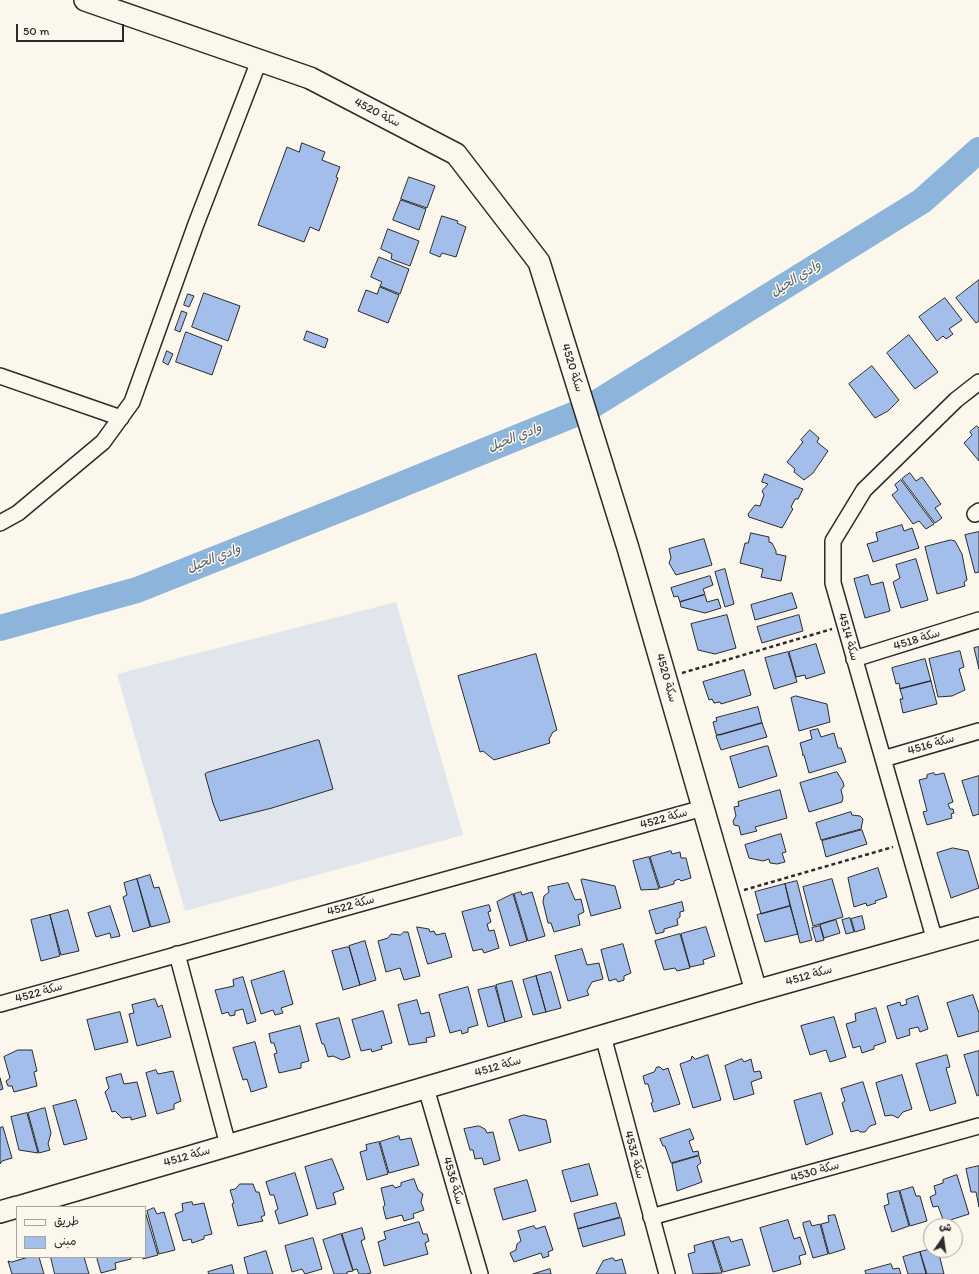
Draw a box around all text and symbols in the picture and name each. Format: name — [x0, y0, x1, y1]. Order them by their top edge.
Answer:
scale bar — [18, 16, 126, 42]
text: 50 m — [23, 24, 49, 38]
street label: سكة 4520 — [351, 95, 403, 131]
water label: وادي الحيل — [768, 257, 824, 301]
street label: سكة 4520 — [558, 342, 586, 394]
water label: وادي الحيل — [486, 420, 544, 456]
water label: وادي الحيل — [185, 541, 243, 577]
street label: سكة 4514 — [834, 611, 862, 663]
street label: سكة 4518 — [892, 626, 942, 654]
street label: سكة 4520 — [652, 652, 680, 704]
street label: سكة 4516 — [906, 731, 956, 759]
street label: سكة 4522 — [639, 805, 689, 833]
street label: سكة 4522 — [326, 892, 376, 920]
street label: سكة 4512 — [784, 962, 834, 990]
street label: سكة 4522 — [14, 979, 64, 1007]
street label: سكة 4512 — [473, 1053, 523, 1081]
street label: سكة 4532 — [621, 1129, 647, 1181]
street label: سكة 4512 — [162, 1143, 212, 1171]
street label: سكة 4536 — [439, 1155, 467, 1207]
street label: سكة 4530 — [789, 1158, 841, 1186]
legend — [16, 1206, 146, 1258]
text: طريق — [54, 1214, 79, 1228]
north arrow — [923, 1218, 963, 1258]
text: ش — [938, 1219, 953, 1234]
text: مبنى — [54, 1234, 77, 1248]

